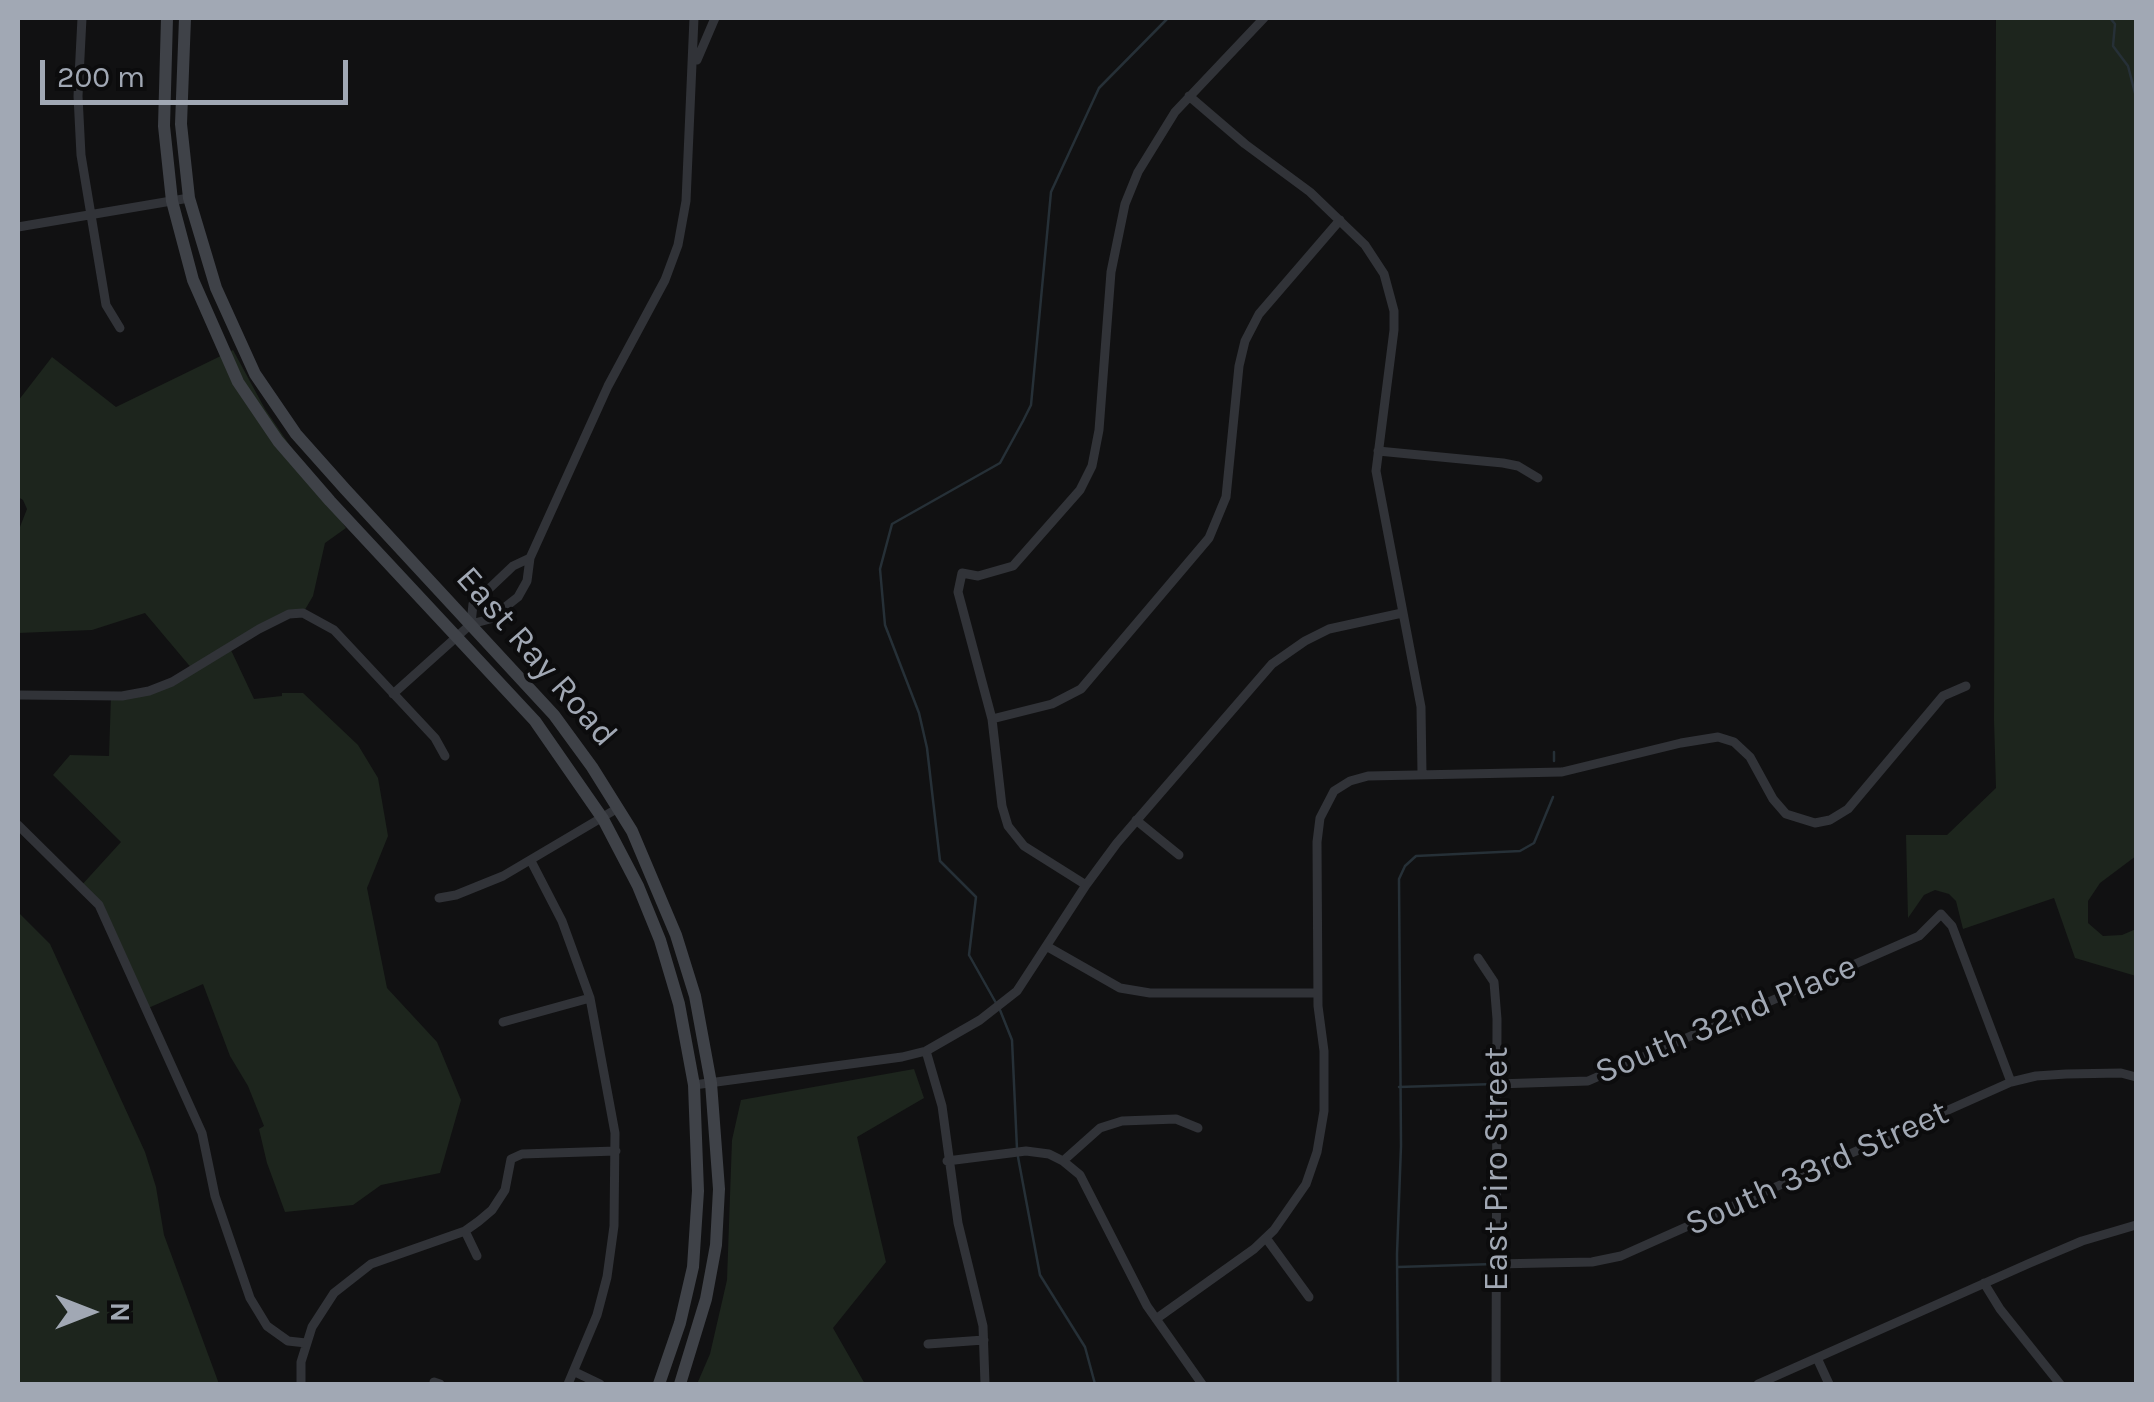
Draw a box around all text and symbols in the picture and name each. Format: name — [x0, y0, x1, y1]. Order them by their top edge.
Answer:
scale bar — [45, 40, 352, 102]
text: 200 m — [57, 59, 145, 95]
street label: East Ray Road — [446, 558, 626, 756]
street label: South 32nd Place — [1589, 946, 1863, 1094]
street label: East Piro Street — [1476, 1047, 1518, 1291]
street label: South 33rd Street — [1679, 1092, 1955, 1246]
north arrow — [40, 1262, 140, 1362]
text: N — [104, 1302, 137, 1322]

